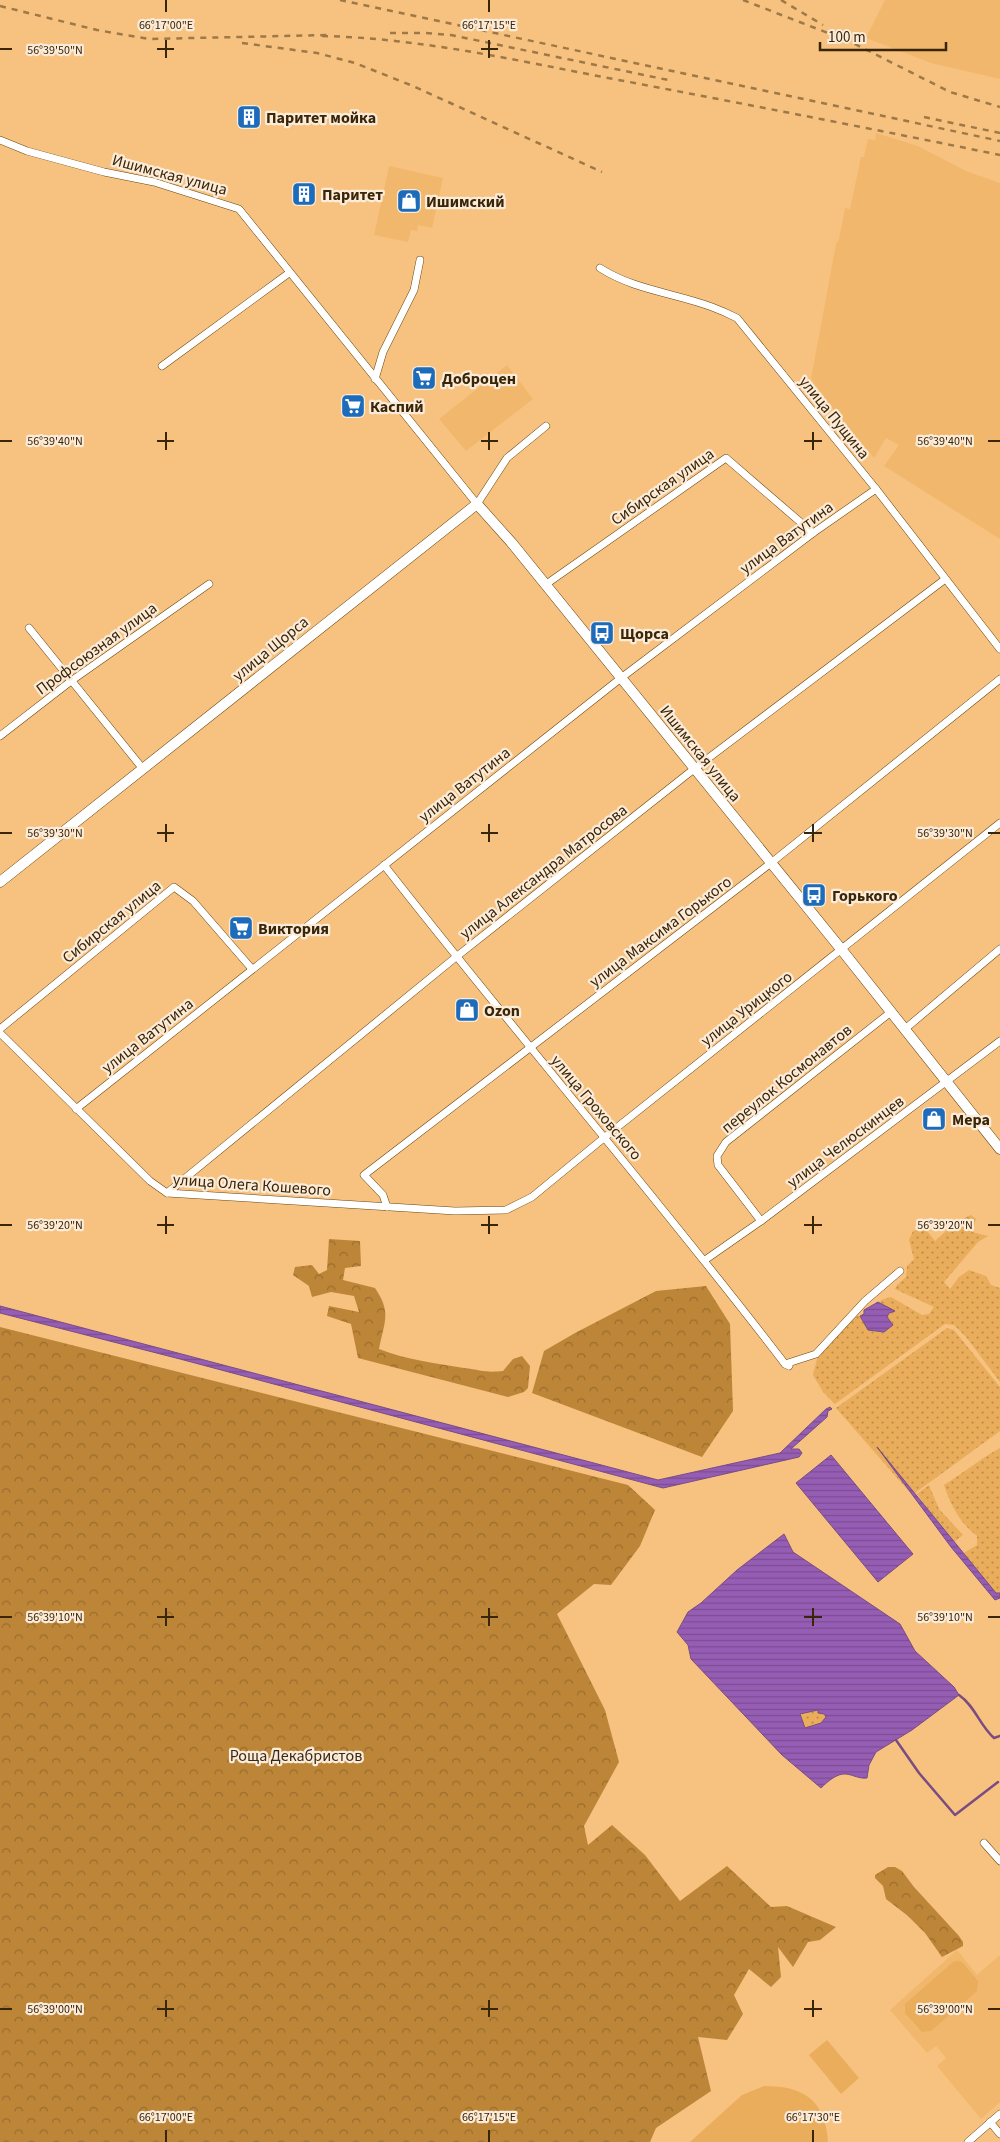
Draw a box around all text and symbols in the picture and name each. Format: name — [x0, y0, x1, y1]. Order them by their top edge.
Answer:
text: 66°17'00"E — [139, 17, 193, 34]
text: 66°17'15"E — [462, 17, 516, 34]
scale bar — [820, 20, 946, 52]
text: 100 m — [828, 27, 866, 48]
text: 56°39'50"N — [27, 42, 83, 59]
building icon: Паритет мойка — [236, 104, 262, 130]
place label: Паритет мойка — [266, 107, 376, 129]
street label: Ишимская улица — [110, 149, 230, 201]
building icon: Паритет — [291, 181, 317, 207]
place label: Паритет — [322, 184, 383, 206]
shop icon: Ишимский — [396, 188, 422, 214]
place label: Ишимский — [426, 191, 504, 213]
supermarket icon: Доброцен — [411, 365, 437, 391]
place label: Доброцен — [442, 368, 516, 390]
street label: улица Пущина — [794, 371, 875, 464]
supermarket icon: Каспий — [340, 393, 366, 419]
place label: Каспий — [370, 396, 424, 418]
text: 56°39'40"N — [27, 433, 83, 450]
text: 56°39'40"N — [917, 433, 973, 450]
street label: Сибирская улица — [607, 443, 719, 531]
street label: улица Ватутина — [735, 496, 838, 579]
street label: Профсоюзная улица — [32, 597, 162, 700]
street label: улица Щорса — [228, 611, 313, 686]
bus stop icon: Щорса — [589, 620, 615, 646]
place label: Щорса — [620, 623, 669, 645]
street label: Ишимская улица — [654, 701, 746, 806]
street label: улица Ватутина — [414, 742, 515, 828]
street label: улица Александра Матросова — [455, 799, 632, 944]
text: 56°39'30"N — [27, 825, 83, 842]
text: 56°39'30"N — [917, 825, 973, 842]
street label: улица Максима Горького — [585, 871, 736, 993]
street label: Сибирская улица — [58, 875, 166, 968]
bus stop icon: Горького — [801, 882, 827, 908]
place label: Горького — [832, 885, 898, 907]
supermarket icon: Виктория — [228, 915, 254, 941]
place label: Виктория — [258, 918, 329, 940]
street label: улица Урицкого — [696, 966, 797, 1052]
street label: улица Ватутина — [97, 993, 198, 1079]
shop icon: Ozon — [454, 997, 480, 1023]
place label: Ozon — [484, 1000, 520, 1022]
street label: переулок Космонавтов — [717, 1019, 857, 1138]
street label: улица Гроховского — [546, 1050, 647, 1165]
street label: улица Челюскинцев — [783, 1091, 909, 1193]
shop icon: Мера — [921, 1106, 947, 1132]
place label: Мера — [952, 1109, 990, 1131]
street label: улица Олега Кошевого — [172, 1168, 332, 1201]
text: 56°39'20"N — [27, 1217, 83, 1234]
text: 56°39'20"N — [917, 1217, 973, 1234]
text: 56°39'10"N — [27, 1609, 83, 1626]
text: 56°39'10"N — [917, 1609, 973, 1626]
park label: Роща Декабристов — [230, 1745, 362, 1767]
text: 56°39'00"N — [27, 2001, 83, 2018]
text: 56°39'00"N — [917, 2001, 973, 2018]
text: 66°17'00"E — [139, 2109, 193, 2126]
text: 66°17'15"E — [462, 2109, 516, 2126]
text: 66°17'30"E — [786, 2109, 840, 2126]

